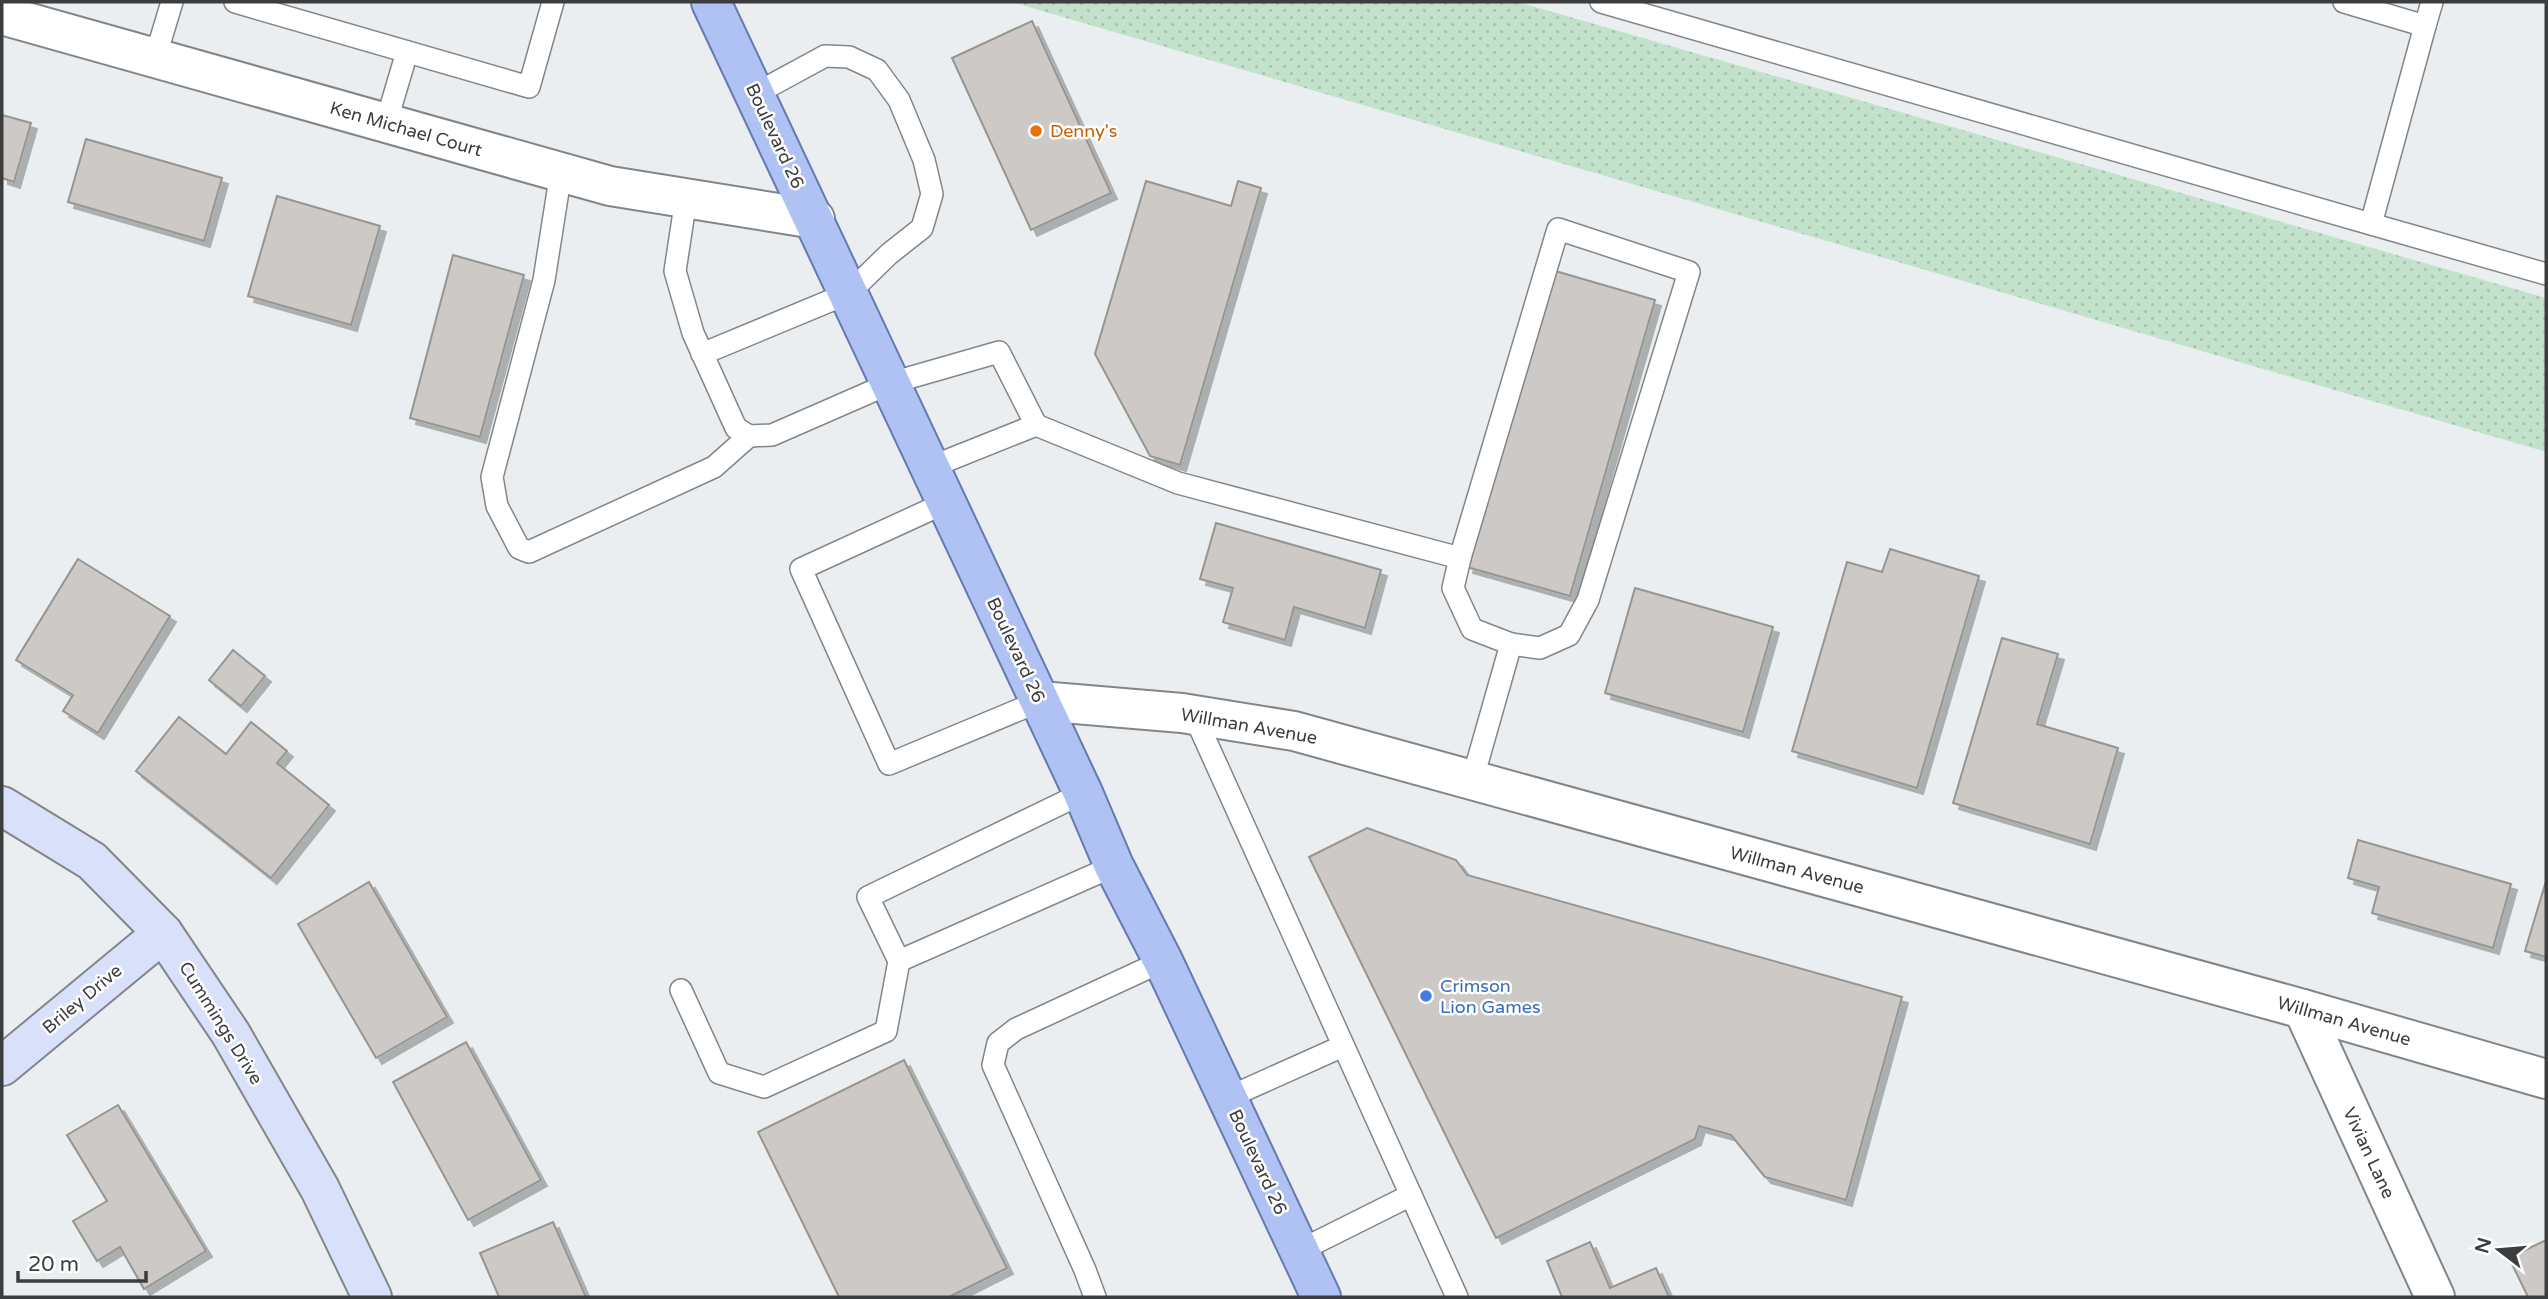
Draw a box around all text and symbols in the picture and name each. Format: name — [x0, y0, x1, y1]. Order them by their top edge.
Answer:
street label: Boulevard 26 — [741, 80, 809, 192]
street label: Ken Michael Court — [327, 97, 485, 161]
place label: Denny's — [1050, 120, 1117, 142]
marker: Denny's — [1028, 123, 1044, 139]
street label: Boulevard 26 — [982, 594, 1050, 706]
street label: Willman Avenue — [1179, 703, 1319, 749]
street label: Willman Avenue — [1727, 841, 1867, 899]
street label: Cummings Drive — [174, 957, 268, 1089]
street label: Briley Drive — [38, 959, 126, 1039]
place label: Crimson Lion Games — [1440, 975, 1541, 1018]
marker: Crimson Lion Games — [1418, 988, 1434, 1004]
street label: Willman Avenue — [2275, 991, 2413, 1051]
street label: Vivian Lane — [2338, 1104, 2400, 1202]
street label: Boulevard 26 — [1224, 1106, 1292, 1218]
north arrow — [2464, 1215, 2534, 1285]
text: N — [2471, 1235, 2496, 1256]
scale bar — [18, 1240, 145, 1284]
text: 20 m — [28, 1252, 79, 1277]

